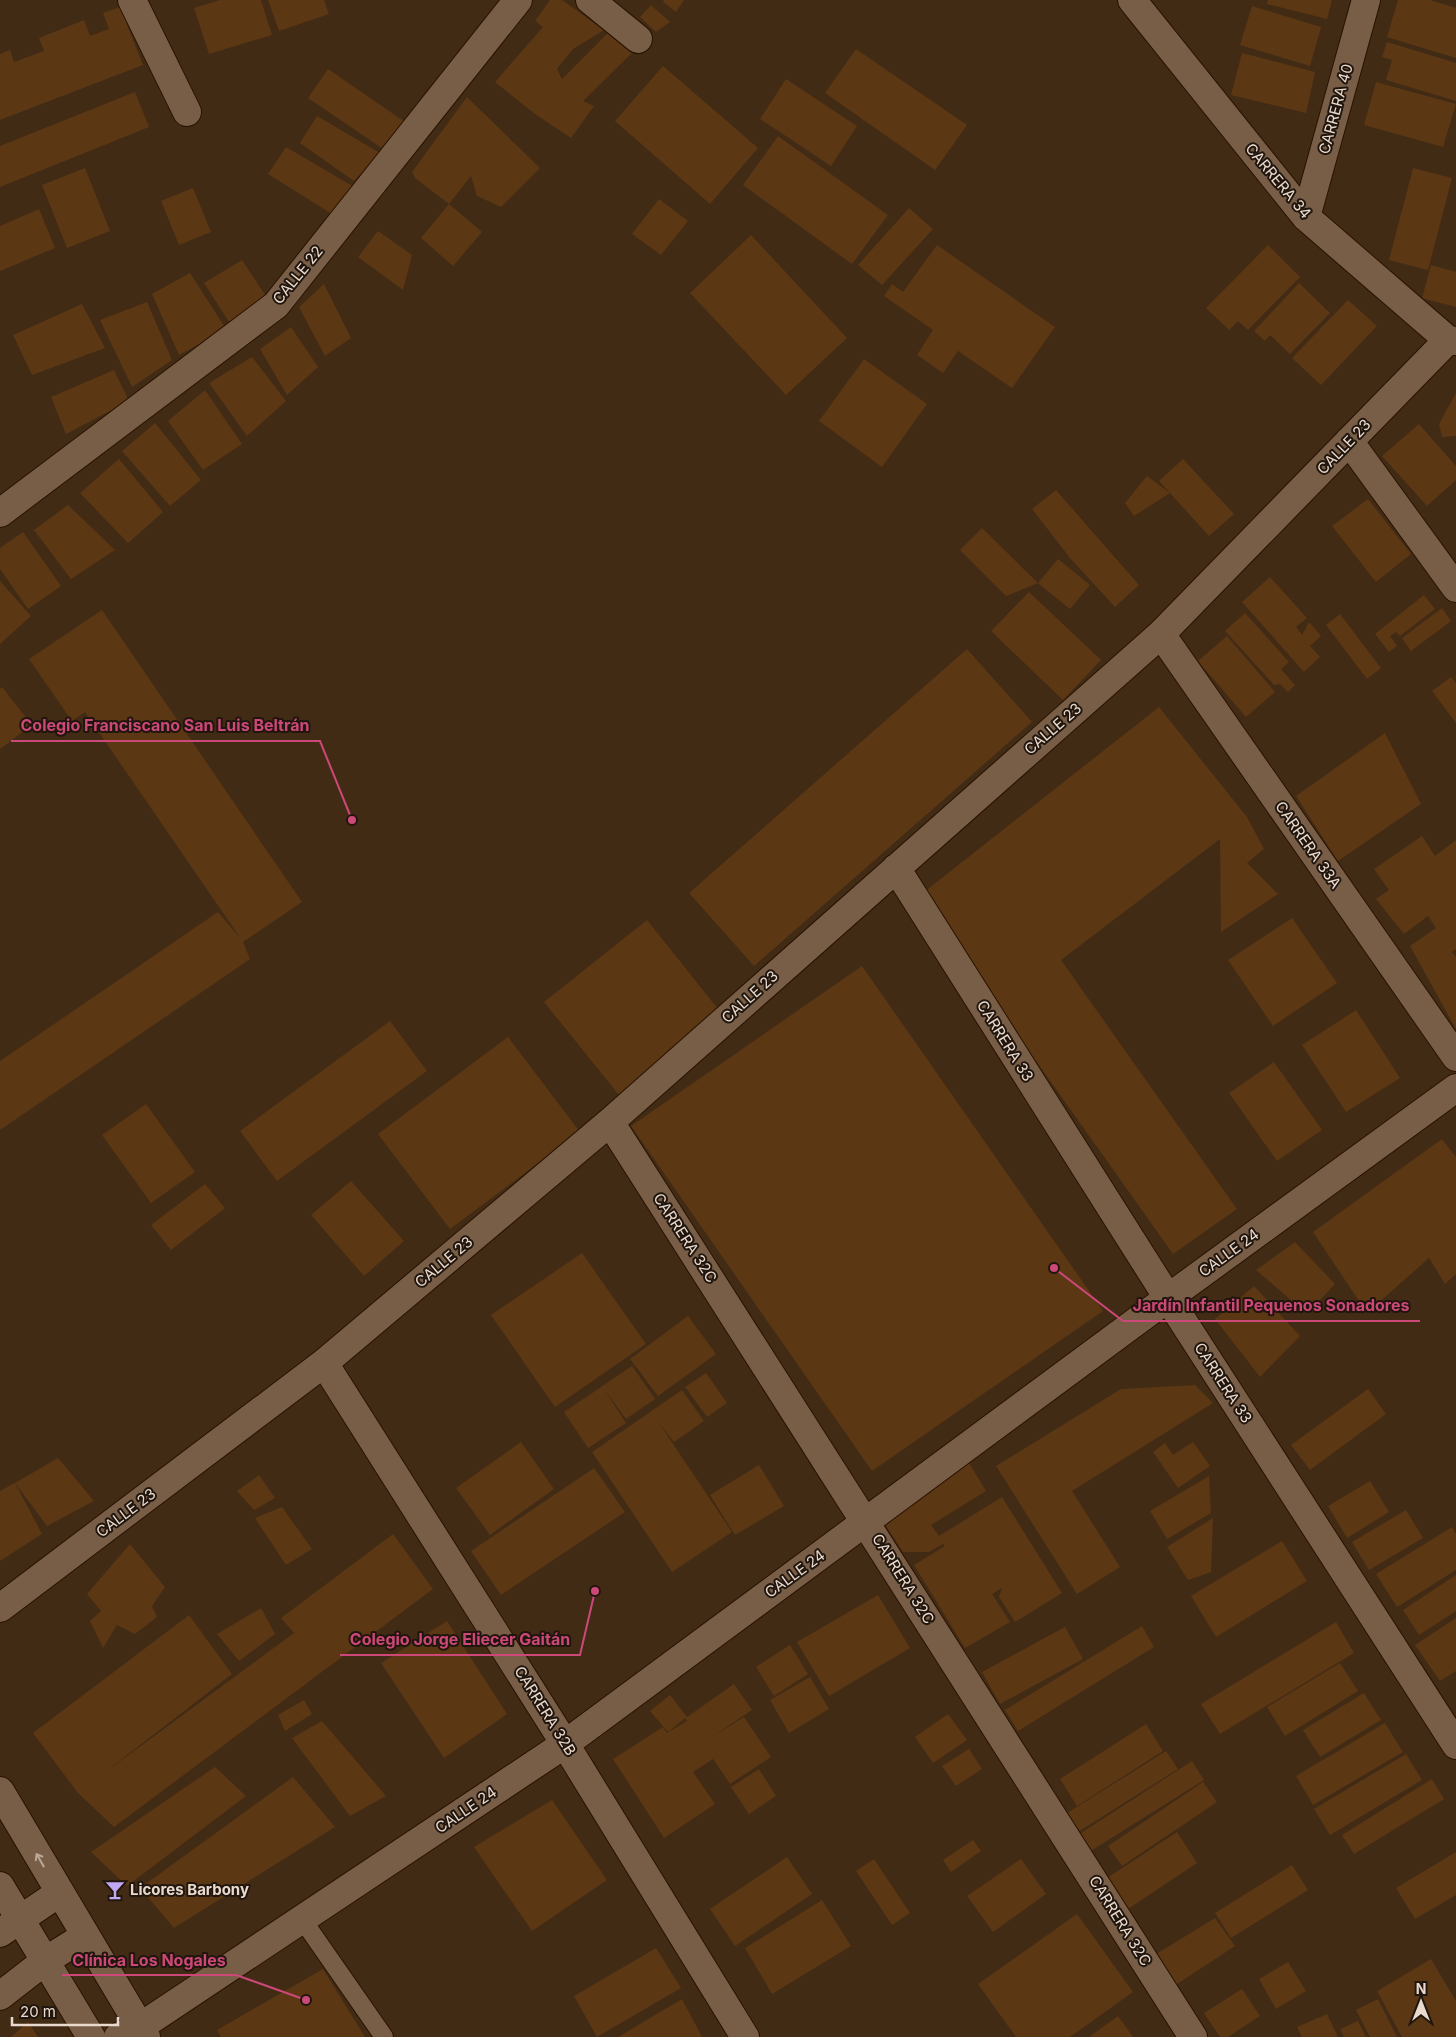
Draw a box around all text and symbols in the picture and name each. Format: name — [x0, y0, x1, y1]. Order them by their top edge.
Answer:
street label: CARRERA 40 — [1314, 62, 1357, 156]
street label: CARRERA 34 — [1241, 139, 1315, 222]
street label: CALLE 22 — [268, 242, 327, 308]
street label: CALLE 23 — [1313, 415, 1375, 478]
street label: CALLE 23 — [1020, 699, 1085, 759]
callout: Colegio Franciscano San Luis Beltrán — [11, 710, 320, 741]
text: Colegio Franciscano San Luis Beltrán — [20, 715, 310, 735]
street label: CARRERA 33A — [1271, 797, 1346, 892]
street label: CALLE 23 — [717, 966, 782, 1027]
street label: CARRERA 33 — [973, 997, 1038, 1085]
street label: CARRERA 32C — [649, 1189, 721, 1286]
street label: CALLE 24 — [1195, 1224, 1263, 1281]
street label: CALLE 23 — [411, 1232, 476, 1291]
callout: Jardín Infantil Pequenos Sonadores — [1123, 1290, 1420, 1321]
text: Jardín Infantil Pequenos Sonadores — [1133, 1295, 1410, 1315]
street label: CARRERA 33 — [1190, 1339, 1256, 1427]
street label: CALLE 23 — [92, 1484, 159, 1541]
street label: CARRERA 32C — [868, 1530, 939, 1627]
street label: CALLE 24 — [761, 1545, 829, 1602]
callout: Colegio Jorge Eliecer Gaitán — [340, 1624, 580, 1655]
text: Colegio Jorge Eliecer Gaitán — [350, 1629, 570, 1649]
street label: CARRERA 32B — [510, 1663, 580, 1759]
street label: CALLE 24 — [431, 1782, 500, 1837]
one-way arrow — [35, 1853, 45, 1868]
street label: CARRERA 32C — [1085, 1872, 1156, 1969]
bar icon: Licores Barbony — [104, 1879, 126, 1901]
place label: Licores Barbony — [130, 1880, 249, 1899]
callout: Clínica Los Nogales — [62, 1944, 236, 1975]
text: Clínica Los Nogales — [72, 1950, 226, 1970]
north arrow — [1396, 1977, 1446, 2027]
text: N — [1416, 1980, 1426, 1997]
scale bar — [12, 1994, 119, 2026]
text: 20 m — [20, 2002, 56, 2021]

